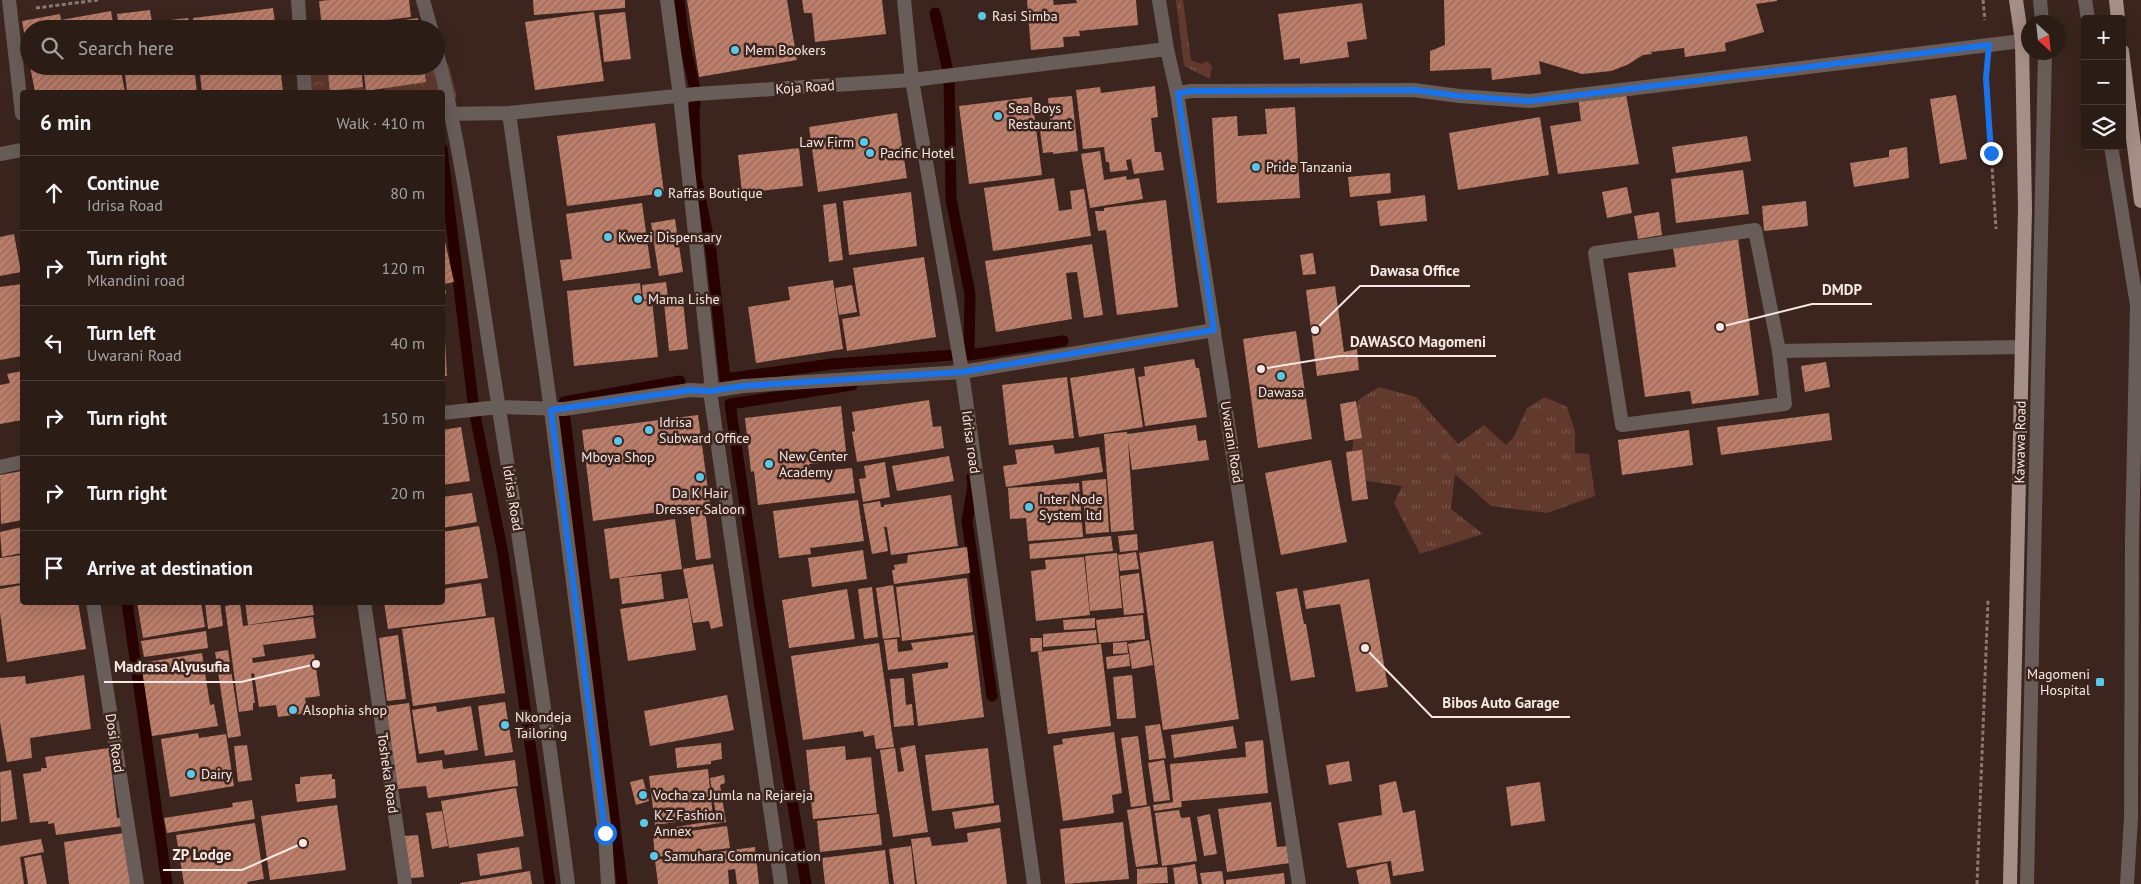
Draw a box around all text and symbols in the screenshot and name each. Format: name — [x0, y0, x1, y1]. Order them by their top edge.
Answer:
place label: Rasi Simba — [992, 7, 1058, 25]
marker: Rasi Simba — [976, 10, 988, 22]
north arrow — [2021, 15, 2066, 60]
map controls — [2081, 15, 2126, 150]
button: + — [2081, 15, 2126, 60]
search box — [20, 20, 445, 75]
icon: search — [38, 34, 66, 62]
text: Search here — [78, 36, 174, 60]
place label: Mem Bookers — [745, 41, 826, 59]
marker: Mem Bookers — [729, 44, 741, 56]
button: − — [2081, 60, 2126, 105]
street label: Koja Road — [775, 76, 835, 98]
place label: Sea Boys Restaurant — [1008, 99, 1072, 133]
button: layers — [2081, 105, 2126, 150]
text: 6 min — [40, 109, 91, 136]
marker: Sea Boys Restaurant — [992, 110, 1004, 122]
text: Walk · 410 m — [336, 113, 425, 133]
place label: Law Firm — [799, 133, 854, 151]
marker: Law Firm — [858, 136, 870, 148]
route end — [1980, 142, 2003, 165]
place label: Pacific Hotel — [880, 144, 954, 162]
marker: Pacific Hotel — [864, 147, 876, 159]
place label: Pride Tanzania — [1266, 158, 1352, 176]
marker: Pride Tanzania — [1250, 161, 1262, 173]
text: Continue — [87, 171, 159, 195]
icon: ahead — [40, 179, 68, 207]
text: 80 m — [390, 183, 425, 203]
place label: Raffas Boutique — [668, 184, 763, 202]
marker: Raffas Boutique — [652, 187, 664, 199]
text: Idrisa Road — [87, 195, 163, 215]
place label: Kwezi Dispensary — [618, 228, 722, 246]
marker: Kwezi Dispensary — [602, 231, 614, 243]
text: Turn right — [87, 246, 167, 270]
icon: right — [40, 254, 68, 282]
callout: Dawasa Office — [1360, 256, 1470, 286]
text: 120 m — [382, 258, 425, 278]
text: Dawasa Office — [1370, 261, 1460, 280]
text: Mkandini road — [87, 270, 185, 290]
callout: DMDP — [1812, 274, 1872, 304]
text: DMDP — [1822, 280, 1862, 299]
place label: Mama Lishe — [648, 290, 720, 308]
marker: Mama Lishe — [632, 293, 644, 305]
text: Turn left — [87, 321, 156, 345]
callout: DAWASCO Magomeni — [1340, 326, 1496, 356]
icon: left — [40, 329, 68, 357]
text: DAWASCO Magomeni — [1350, 332, 1486, 351]
text: 40 m — [390, 333, 425, 353]
text: Uwarani Road — [87, 345, 182, 365]
marker: Dawasa — [1275, 370, 1287, 382]
place label: Dawasa — [1258, 383, 1304, 401]
street label: Uwarani Road — [1217, 400, 1247, 484]
street label: Kawawa Road — [2010, 400, 2030, 484]
icon: right — [40, 404, 68, 432]
text: Turn right — [87, 406, 167, 430]
text: 150 m — [382, 408, 425, 428]
street label: Idrisa road — [958, 409, 984, 475]
place label: Idrisa Subward Office — [659, 413, 749, 447]
marker: Idrisa Subward Office — [643, 424, 655, 436]
marker: Mboya Shop — [612, 435, 624, 447]
place label: New Center Academy — [779, 447, 848, 481]
place label: Mboya Shop — [581, 448, 655, 466]
marker: New Center Academy — [763, 458, 775, 470]
street label: Idrisa Road — [499, 464, 527, 532]
marker: Da K Hair Dresser Saloon — [694, 471, 706, 483]
icon: right — [40, 479, 68, 507]
text: Turn right — [87, 481, 167, 505]
text: 20 m — [390, 483, 425, 503]
place label: Da K Hair Dresser Saloon — [655, 484, 745, 518]
place label: Inter Node System ltd — [1039, 490, 1103, 524]
marker: Inter Node System ltd — [1023, 501, 1035, 513]
icon: arrive — [40, 554, 68, 582]
text: Arrive at destination — [87, 556, 253, 580]
callout: Madrasa Alyusufia — [104, 652, 241, 682]
text: Madrasa Alyusufia — [114, 657, 230, 676]
place label: Magomeni Hospital — [2027, 665, 2090, 699]
marker: Magomeni Hospital — [2094, 676, 2106, 688]
callout: Bibos Auto Garage — [1432, 687, 1570, 717]
text: Bibos Auto Garage — [1442, 693, 1560, 712]
place label: Alsophia shop — [303, 701, 387, 719]
marker: Alsophia shop — [287, 704, 299, 716]
place label: Nkondeja Tailoring — [515, 708, 572, 742]
street label: Dosi Road — [101, 712, 129, 774]
marker: Nkondeja Tailoring — [499, 719, 511, 731]
street label: Tosheka Road — [373, 732, 403, 814]
place label: Dairy — [201, 765, 233, 783]
marker: Dairy — [185, 768, 197, 780]
place label: Vocha za Jumla na Rejareja — [652, 786, 813, 804]
marker: Vocha za Jumla na Rejareja — [637, 789, 649, 801]
place label: K Z Fashion Annex — [654, 806, 723, 840]
marker: K Z Fashion Annex — [638, 817, 650, 829]
route start — [594, 822, 617, 845]
callout: ZP Lodge — [163, 840, 242, 870]
text: ZP Lodge — [173, 845, 232, 864]
place label: Samuhara Communication — [664, 847, 821, 865]
marker: Samuhara Communication — [648, 850, 660, 862]

